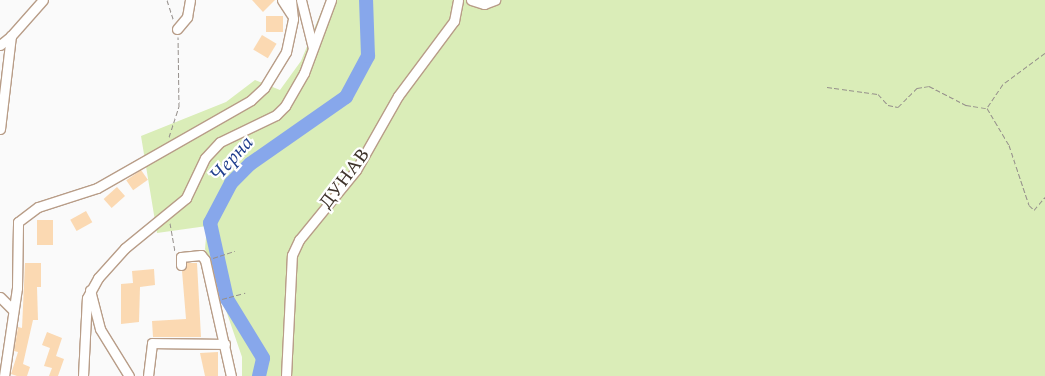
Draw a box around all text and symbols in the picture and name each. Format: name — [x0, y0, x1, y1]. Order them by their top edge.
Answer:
water label: Черна — [205, 131, 259, 187]
street label: ДУНАВ — [315, 144, 375, 214]

